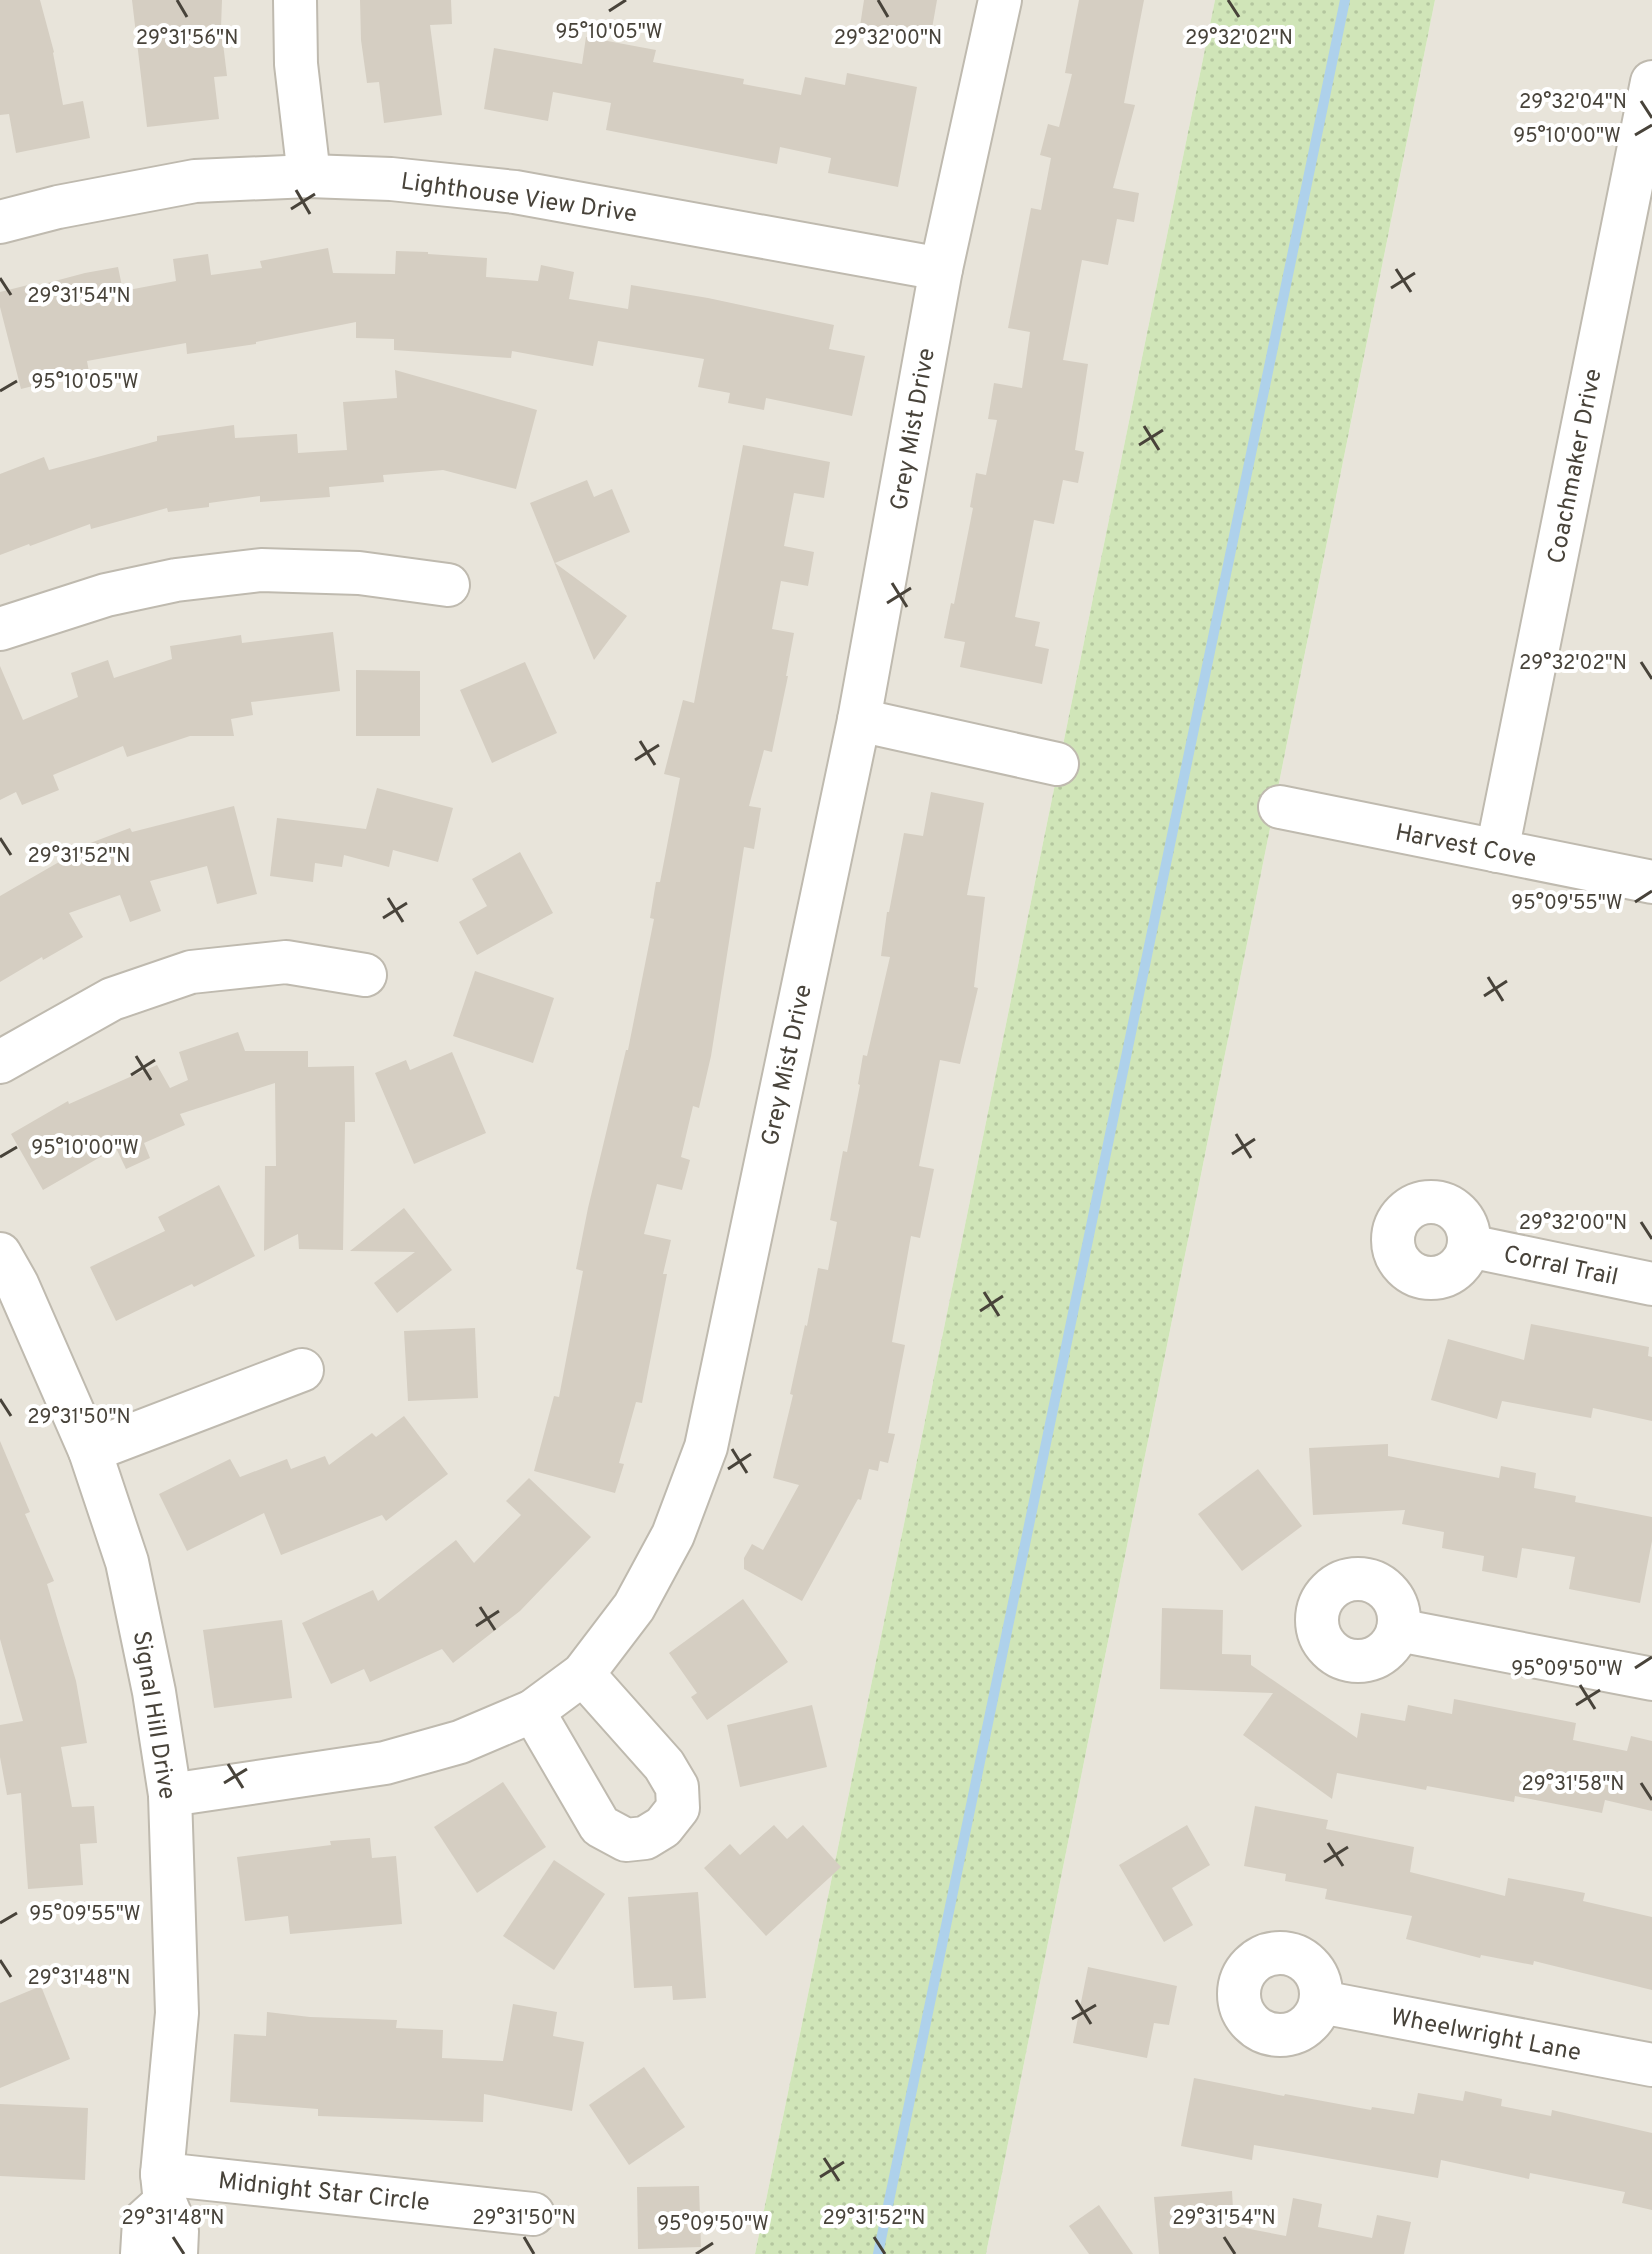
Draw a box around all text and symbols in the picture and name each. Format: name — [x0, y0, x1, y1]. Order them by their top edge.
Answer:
text: 95°10'05"W — [555, 20, 663, 46]
text: 29°31'56"N — [136, 26, 238, 52]
text: 29°32'00"N — [834, 26, 942, 52]
text: 29°32'02"N — [1185, 26, 1293, 52]
text: 29°32'04"N — [1519, 90, 1627, 116]
text: 95°10'00"W — [1513, 124, 1621, 150]
street label: Lighthouse View Drive — [399, 168, 639, 230]
text: 29°31'54"N — [27, 284, 131, 310]
street label: Grey Mist Drive — [885, 346, 943, 513]
street label: Coachmaker Drive — [1542, 366, 1610, 567]
text: 95°10'05"W — [31, 370, 139, 396]
text: 29°32'02"N — [1519, 651, 1627, 677]
street label: Harvest Cove — [1393, 819, 1539, 875]
text: 29°31'52"N — [28, 844, 130, 870]
text: 95°09'55"W — [1511, 891, 1623, 917]
street label: Grey Mist Drive — [756, 982, 820, 1149]
text: 95°10'00"W — [31, 1136, 139, 1162]
text: 29°32'00"N — [1519, 1211, 1627, 1237]
street label: Corral Trail — [1501, 1240, 1621, 1294]
text: 29°31'50"N — [27, 1405, 131, 1431]
street label: Signal Hill Drive — [125, 1629, 181, 1802]
text: 95°09'50"W — [1511, 1657, 1623, 1683]
text: 29°31'58"N — [1522, 1772, 1624, 1798]
text: 95°09'55"W — [29, 1902, 141, 1928]
text: 29°31'48"N — [28, 1966, 130, 1992]
street label: Wheelwright Lane — [1388, 2003, 1583, 2069]
street label: Midnight Star Circle — [217, 2167, 431, 2219]
text: 29°31'48"N — [122, 2206, 224, 2232]
text: 29°31'50"N — [472, 2206, 576, 2232]
text: 29°31'52"N — [823, 2206, 925, 2232]
text: 29°31'54"N — [1172, 2206, 1276, 2232]
text: 95°09'50"W — [657, 2212, 769, 2238]

